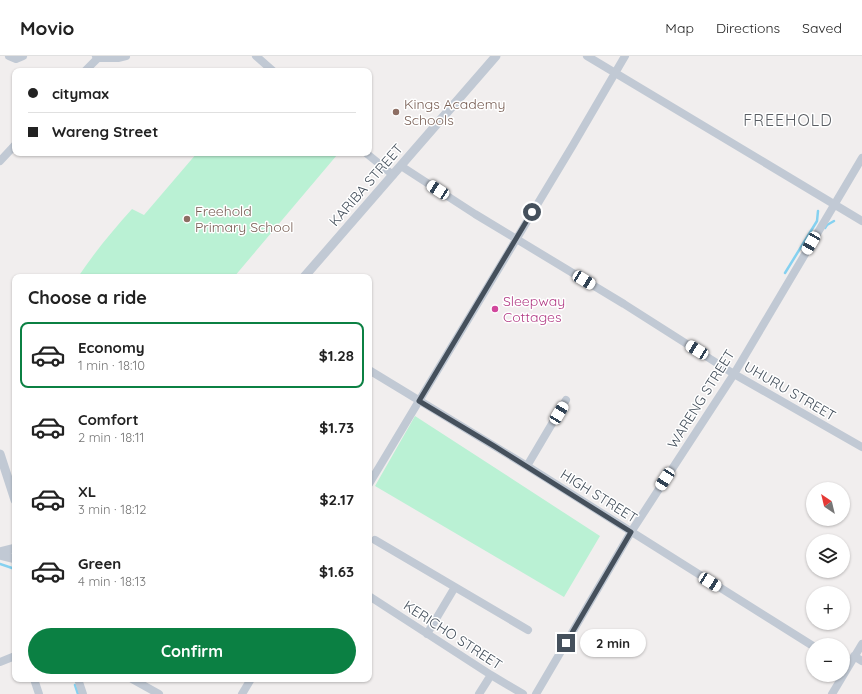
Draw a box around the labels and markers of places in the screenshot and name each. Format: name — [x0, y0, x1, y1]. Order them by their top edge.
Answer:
place label: Kings Academy Schools — [404, 95, 505, 129]
marker: Kings Academy Schools — [391, 107, 401, 117]
place label: Freehold Primary School — [195, 202, 293, 236]
marker: Freehold Primary School — [182, 214, 192, 224]
place label: Sleepway Cottages — [503, 292, 565, 326]
marker: Sleepway Cottages — [490, 304, 500, 314]

